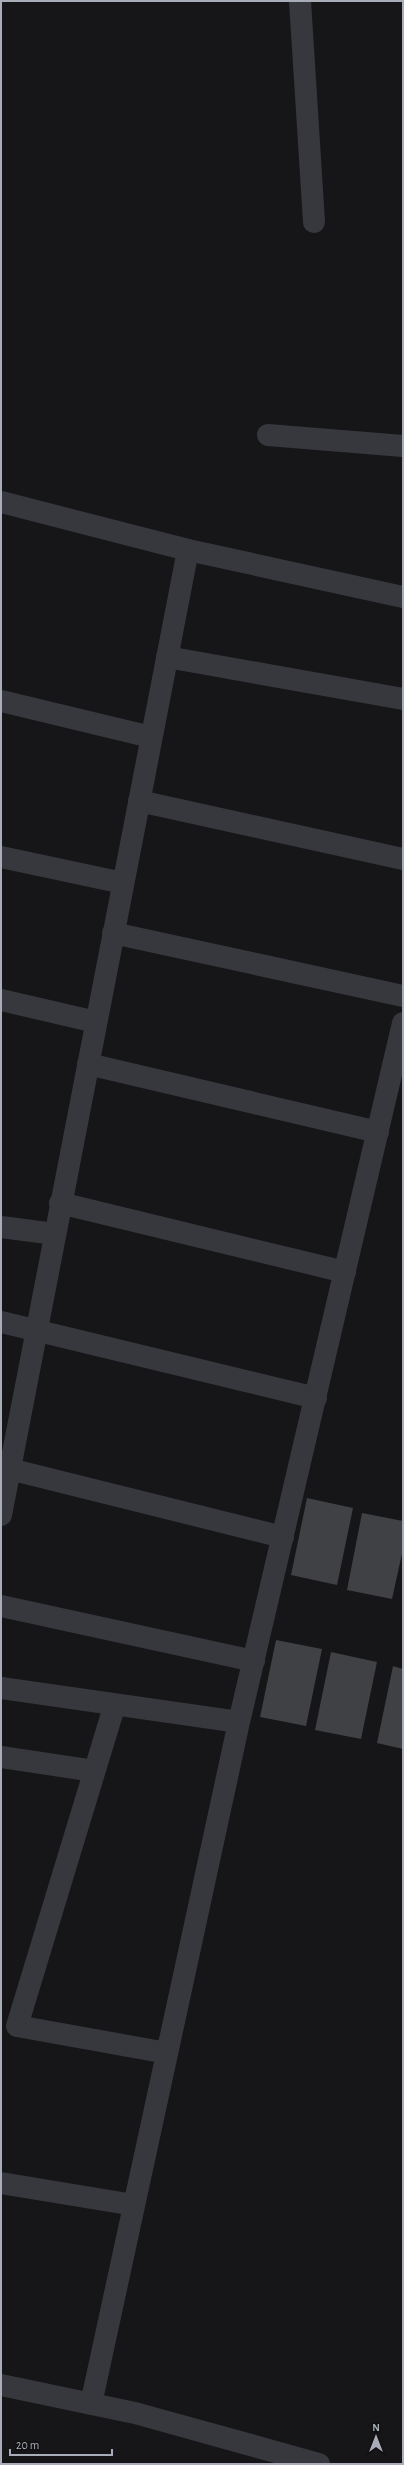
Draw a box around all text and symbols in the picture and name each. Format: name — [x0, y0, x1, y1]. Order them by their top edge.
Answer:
north arrow — [356, 2417, 396, 2457]
text: N — [372, 2422, 380, 2433]
scale bar — [10, 2431, 112, 2457]
text: 20 m — [16, 2439, 39, 2451]

